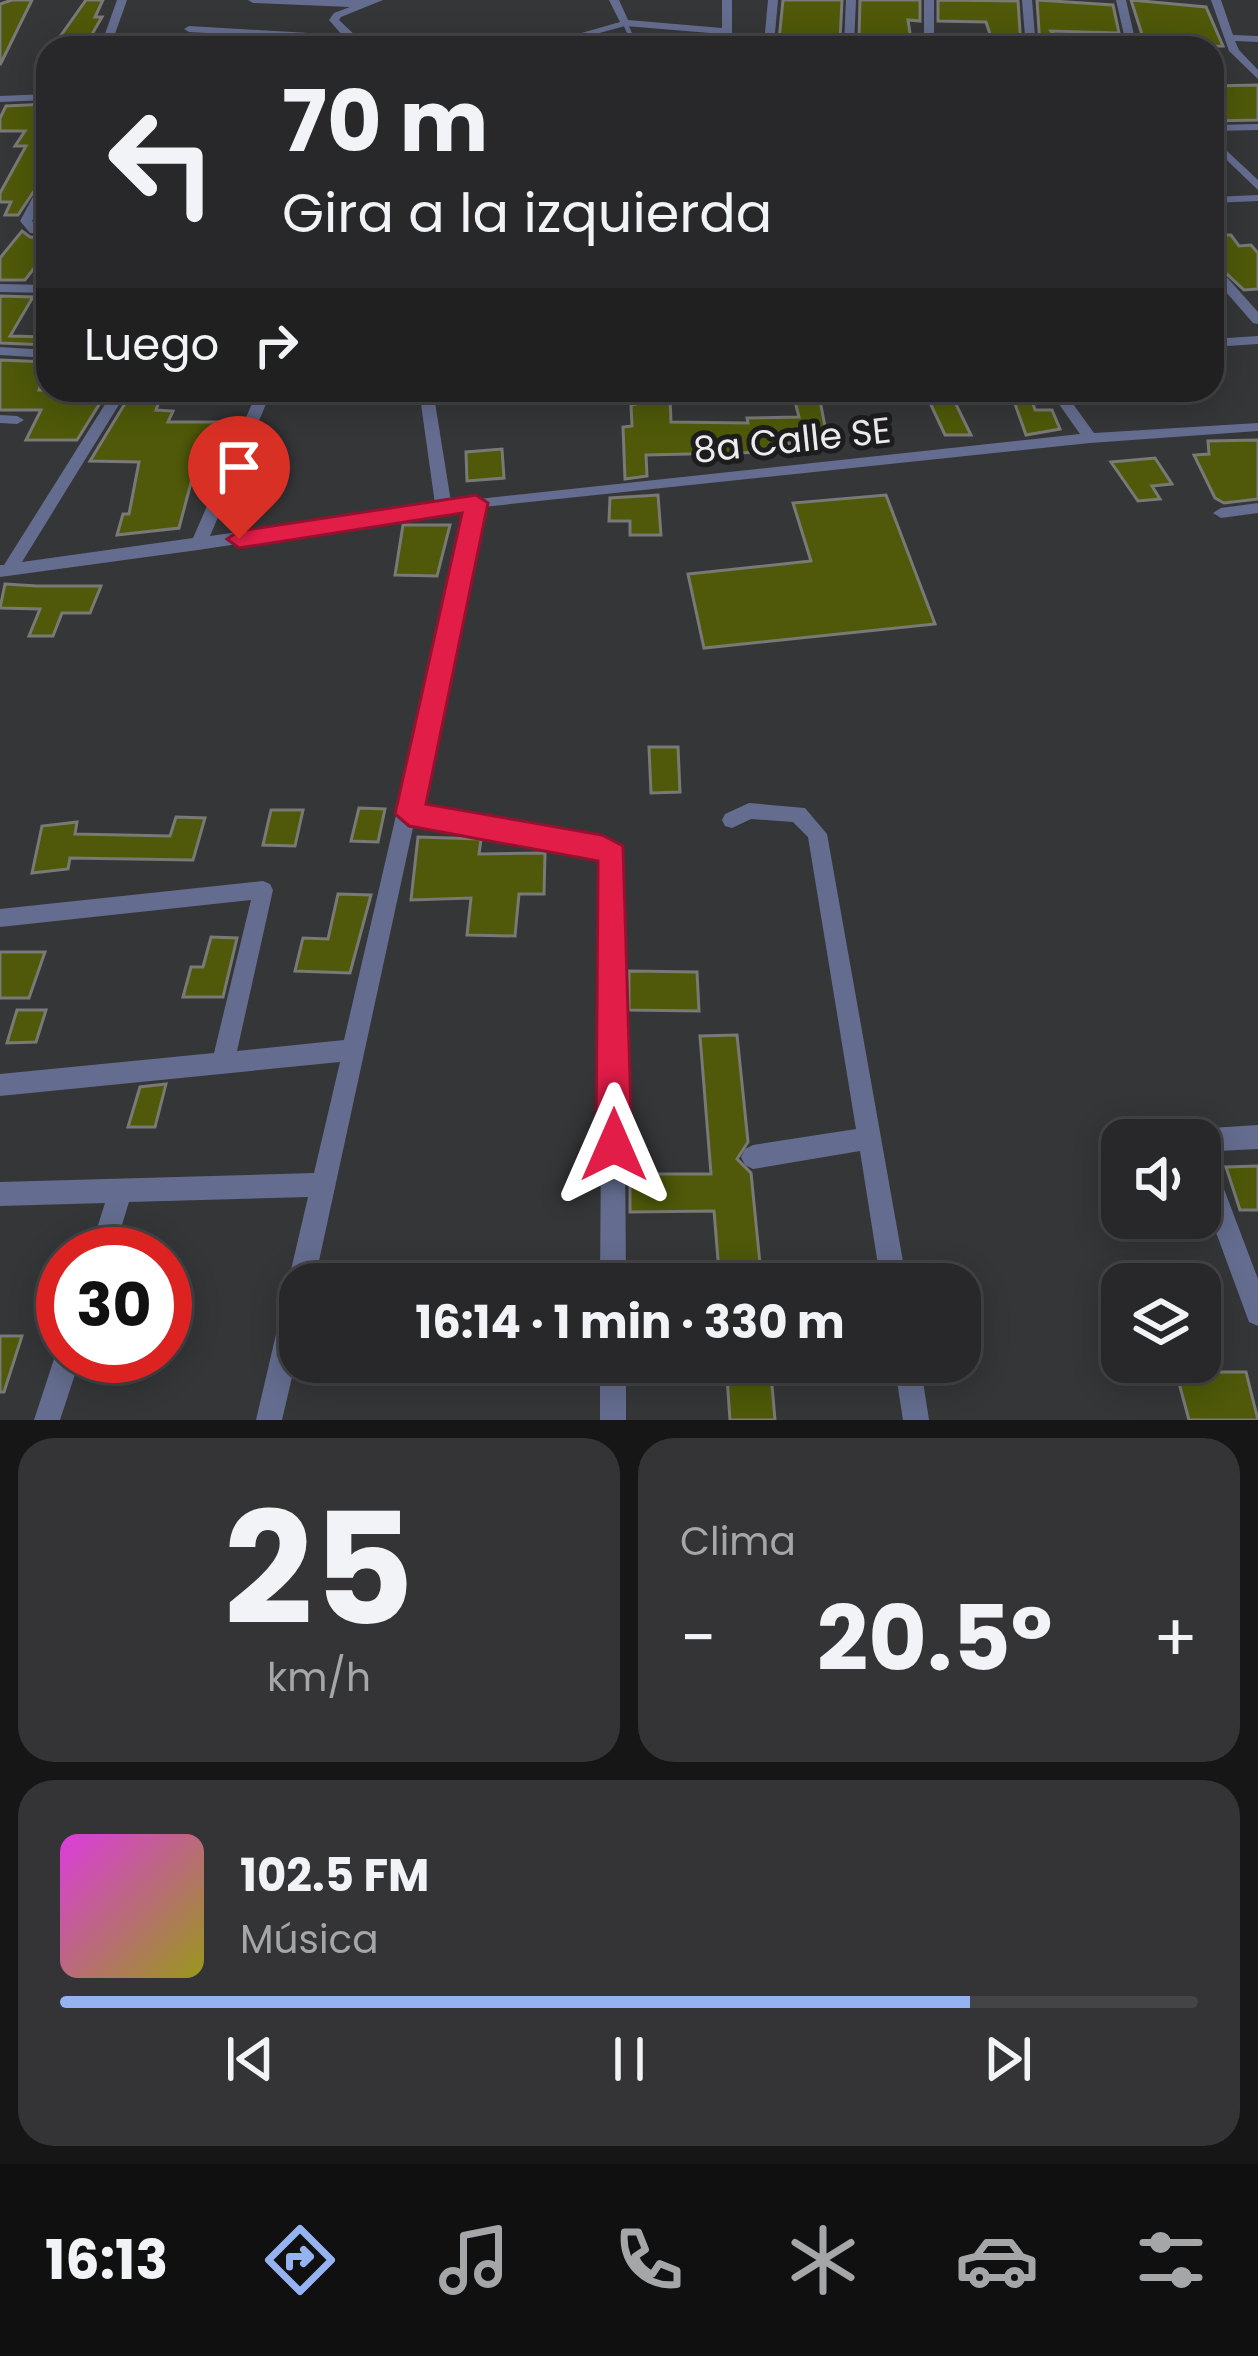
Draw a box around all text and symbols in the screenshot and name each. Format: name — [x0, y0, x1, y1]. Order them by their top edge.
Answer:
text: 70 m — [282, 63, 488, 180]
icon: left — [84, 84, 240, 240]
text: Gira a la izquierda — [282, 175, 772, 251]
icon: right — [243, 312, 309, 378]
text: Luego — [84, 313, 219, 376]
street label: 8a Calle SE — [691, 404, 893, 476]
pin — [188, 416, 290, 539]
icon: arrive — [206, 434, 272, 500]
position arrow — [551, 1082, 677, 1208]
map controls — [1101, 1119, 1221, 1383]
button: sound — [1101, 1119, 1221, 1239]
speed limit sign: 30 — [36, 1227, 192, 1383]
button: layers — [1101, 1263, 1221, 1383]
text: 16:14 · 1 min · 330 m — [415, 1291, 845, 1354]
text: 25 — [224, 1460, 414, 1679]
text: Clima — [680, 1514, 796, 1569]
text: 20.5° — [817, 1575, 1052, 1702]
text: − — [680, 1592, 716, 1684]
text: + — [1153, 1592, 1198, 1684]
text: km/h — [267, 1650, 371, 1705]
text: 102.5 FM — [240, 1844, 429, 1907]
text: Música — [240, 1912, 379, 1967]
icon: previous — [217, 2026, 283, 2092]
icon: pause — [596, 2026, 662, 2092]
icon: next — [975, 2026, 1041, 2092]
icon: directions — [258, 2218, 342, 2302]
icon: music — [432, 2218, 516, 2302]
icon: phone — [607, 2218, 691, 2302]
icon: climate — [781, 2218, 865, 2302]
icon: car — [955, 2218, 1039, 2302]
icon: filters — [1129, 2218, 1213, 2302]
text: 16:13 — [45, 2222, 168, 2298]

